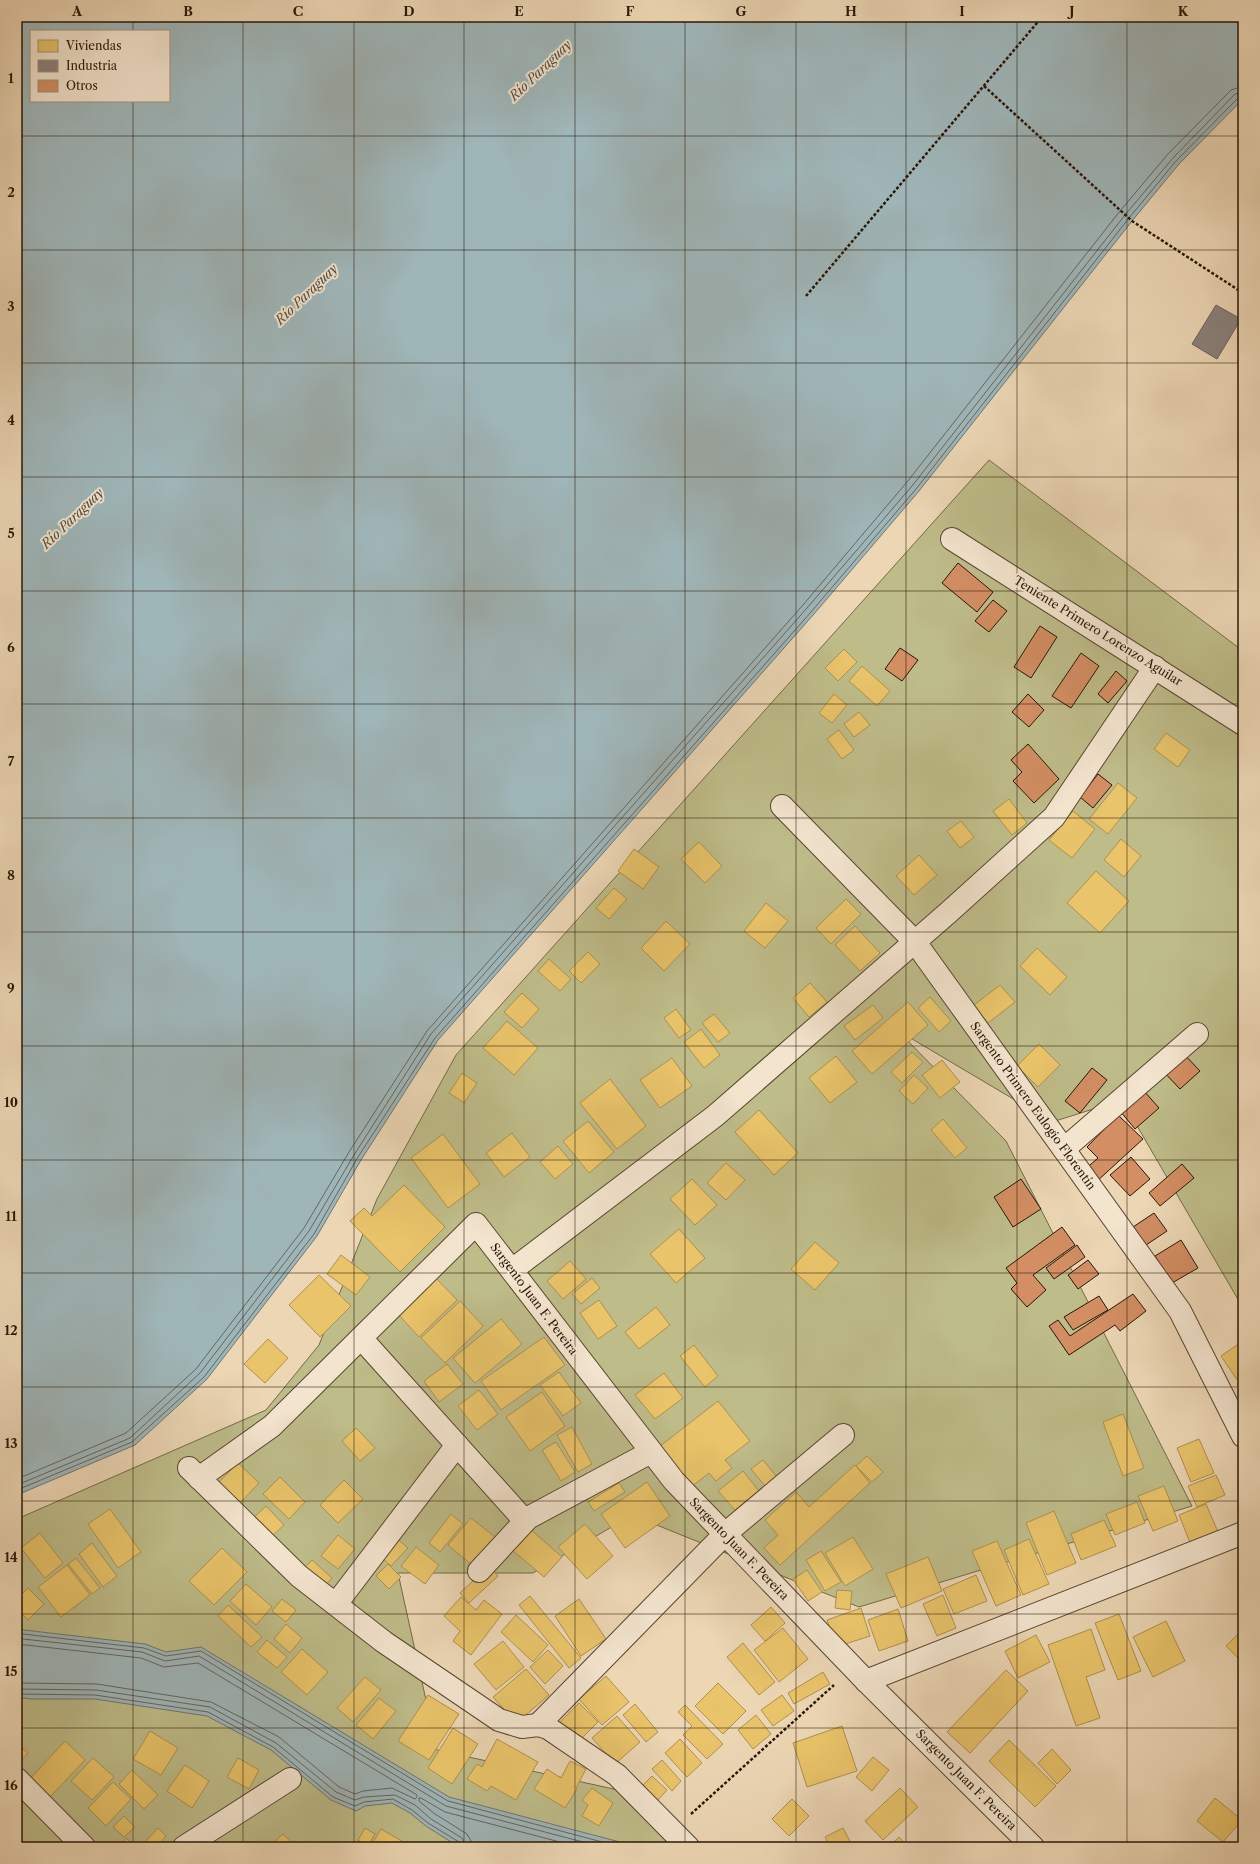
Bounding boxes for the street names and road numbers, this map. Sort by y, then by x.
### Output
street label: Teniente Primero Lorenzo Aguilar [1011,572,1185,689]
street label: Sargento Primero Eulogio Florentín [967,1019,1100,1193]
street label: Sargento Juan F. Pereira [487,1240,582,1358]
street label: Sargento Juan F. Pereira [687,1494,793,1603]
street label: Sargento Juan F. Pereira [913,1726,1020,1834]

